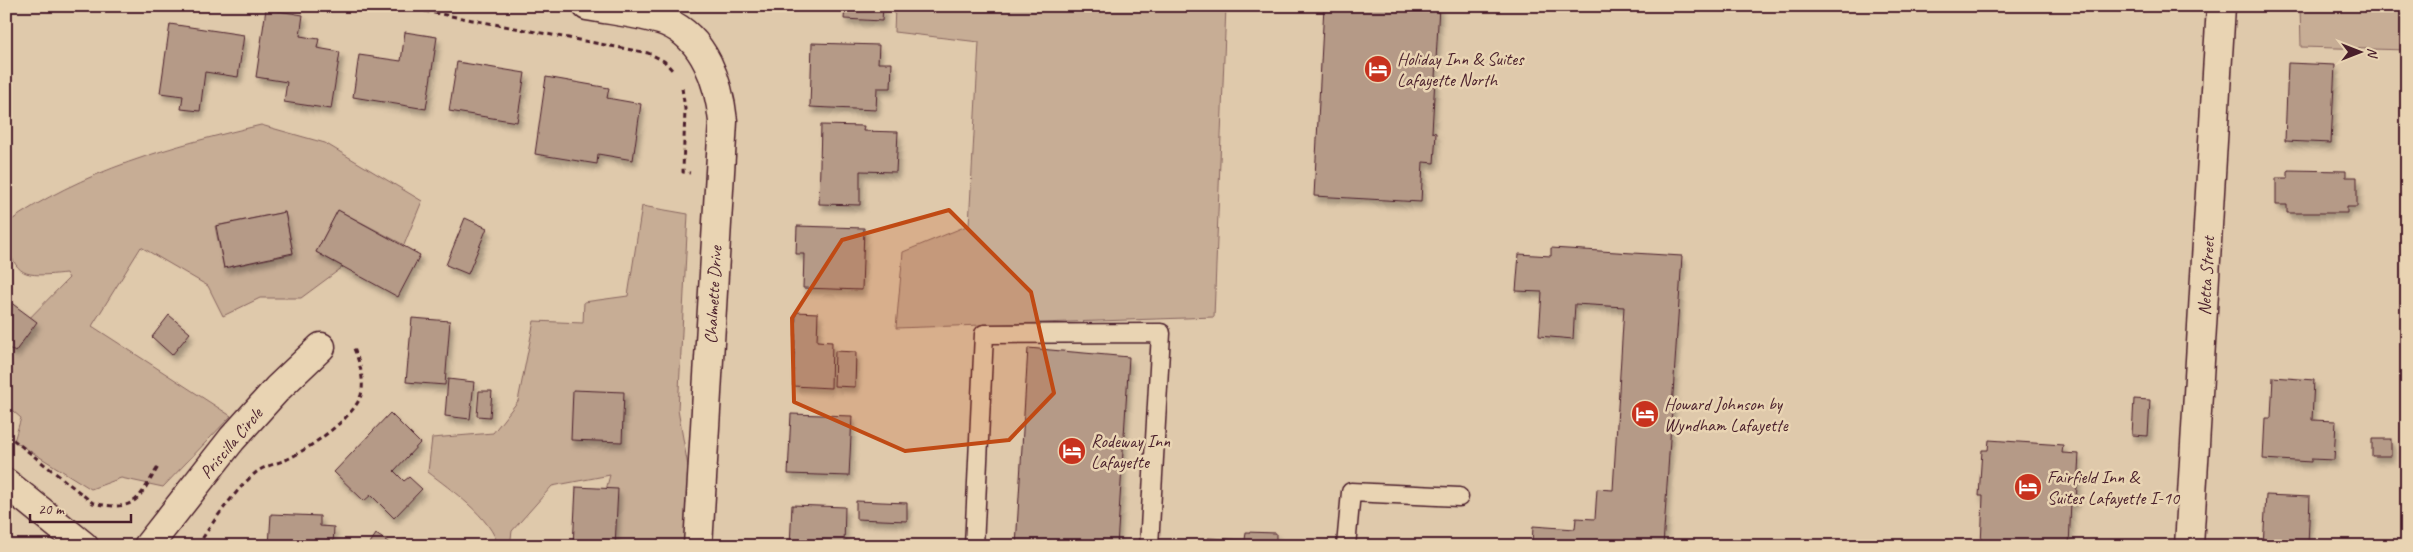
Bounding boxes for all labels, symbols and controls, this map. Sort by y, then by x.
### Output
north arrow [2336,28,2386,78]
place label: Holiday Inn & Suites Lafayette North [1397,48,1525,91]
text: N [2364,48,2381,59]
hotel icon: Holiday Inn & Suites Lafayette North [1363,54,1393,84]
street label: Netta Street [2193,234,2219,316]
street label: Chalmette Drive [699,244,727,345]
place label: Howard Johnson by Wyndham Lafayette [1664,393,1789,436]
hotel icon: Howard Johnson by Wyndham Lafayette [1630,399,1660,429]
street label: Priscilla Circle [195,402,268,483]
place label: Rodeway Inn Lafayette [1091,430,1171,473]
hotel icon: Rodeway Inn Lafayette [1057,436,1087,466]
place label: Fairfield Inn & Suites Lafayette I-10 [2047,466,2181,509]
hotel icon: Fairfield Inn & Suites Lafayette I-10 [2013,472,2043,502]
scale bar [30,492,131,524]
text: 20 m [38,500,65,519]

